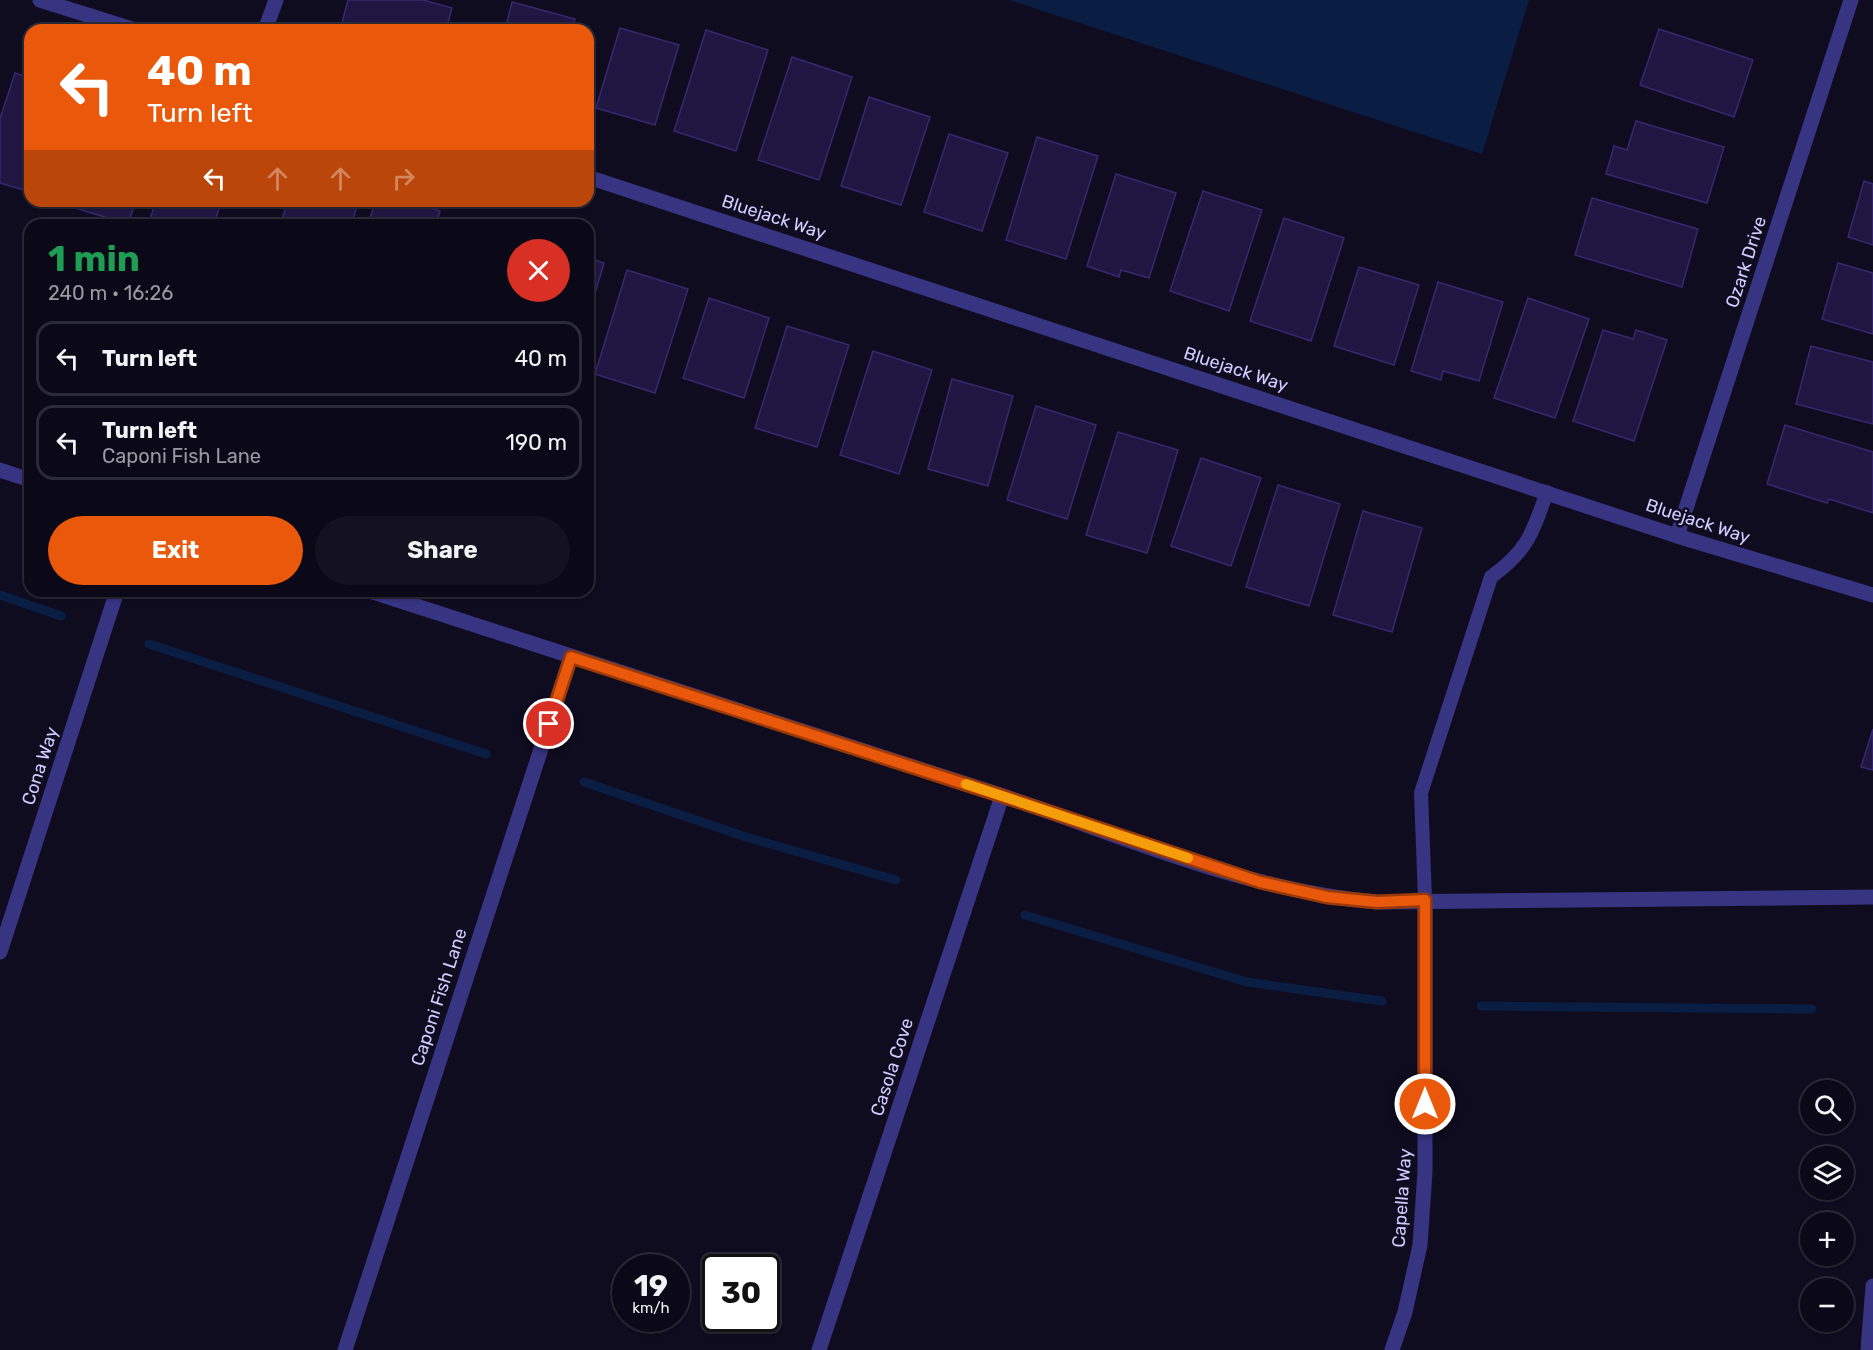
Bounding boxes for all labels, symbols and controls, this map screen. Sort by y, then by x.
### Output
text: 40 m [147,46,252,96]
icon: left [48,48,126,126]
text: Turn left [147,97,252,129]
icon: left [198,162,231,195]
icon: ahead [261,162,294,195]
icon: ahead [324,162,357,195]
icon: right [387,162,420,195]
street label: Bluejack Way [719,190,829,244]
street label: Ozark Drive [1721,213,1771,311]
text: 1 min [48,237,140,280]
button: close [507,239,570,302]
text: 240 m · 16:26 [48,281,173,305]
icon: left [51,342,84,375]
street label: Bluejack Way [1181,342,1291,396]
text: Turn left [102,345,197,372]
text: 40 m [514,345,567,372]
text: Turn left [102,417,197,444]
icon: left [51,426,84,459]
text: 190 m [506,429,567,456]
text: Caponi Fish Lane [102,444,261,468]
street label: Bluejack Way [1643,494,1753,548]
button: Exit [48,516,303,585]
button: Share [315,516,570,585]
pin [523,698,574,749]
icon: arrive [532,707,565,740]
street label: Cona Way [17,724,63,808]
street label: Caponi Fish Lane [406,926,472,1068]
street label: Casola Cove [866,1015,918,1119]
position arrow [1393,1072,1457,1136]
map controls [1800,1080,1854,1332]
button: search [1800,1080,1854,1134]
button: layers [1800,1146,1854,1200]
street label: Capella Way [1388,1148,1416,1248]
button: + [1800,1212,1854,1266]
speed limit sign: 30 [702,1254,780,1332]
text: 19 [634,1268,668,1304]
button: − [1800,1278,1854,1332]
text: km/h [632,1299,670,1317]

